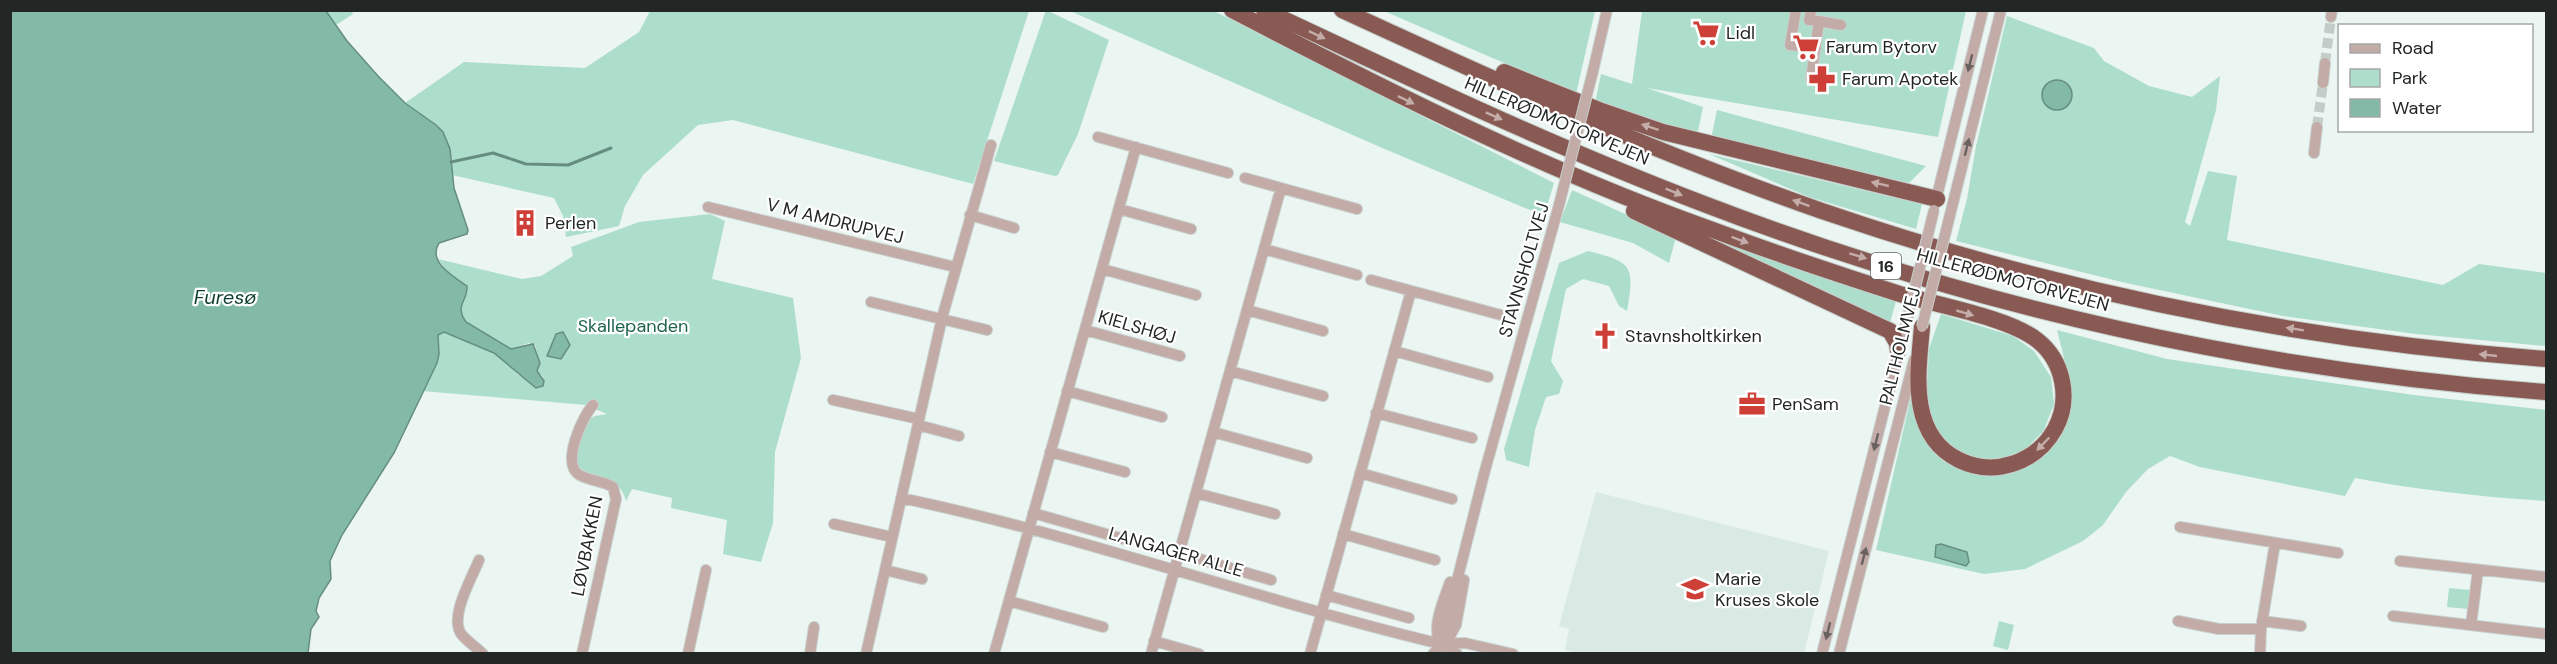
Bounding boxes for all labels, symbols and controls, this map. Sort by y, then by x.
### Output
supermarket icon: Lidl [1691,18,1721,48]
place label: Lidl [1726,21,1755,45]
legend [2338,24,2533,132]
one-way arrow [1308,30,1326,40]
supermarket icon: Farum Bytorv [1791,32,1821,62]
place label: Farum Bytorv [1826,35,1938,59]
text: Road [2392,36,2434,60]
one-way arrow [1965,54,1975,72]
pharmacy icon: Farum Apotek [1807,64,1837,94]
text: Park [2392,66,2428,90]
place label: Farum Apotek [1842,67,1958,91]
street label: HILLERØDMOTORVEJEN [1461,71,1653,171]
one-way arrow [1398,96,1415,105]
text: Water [2392,96,2442,120]
one-way arrow [1486,111,1504,121]
one-way arrow [1641,122,1659,131]
one-way arrow [1963,137,1973,156]
one-way arrow [1871,179,1889,189]
one-way arrow [1665,188,1683,197]
street label: V M AMDRUPVEJ [764,192,906,250]
one-way arrow [1792,198,1810,208]
street label: STAVNSHOLTVEJ [1493,200,1555,340]
building icon: Perlen [510,208,540,238]
place label: Perlen [545,211,596,235]
one-way arrow [1731,235,1749,245]
street label: HILLERØDMOTORVEJEN [1914,243,2112,317]
one-way arrow [1849,252,1867,262]
road number: 16 [1871,253,1901,279]
water label: Furesø [194,284,257,310]
street label: PALTHOLMVEJ [1874,285,1926,407]
street label: KIELSHØJ [1095,305,1179,349]
one-way arrow [1956,309,1974,318]
park label: Skallepanden [578,314,688,338]
church icon: Stavnsholtkirken [1590,321,1620,351]
place label: Stavnsholtkirken [1625,324,1762,348]
one-way arrow [2285,324,2304,333]
one-way arrow [2479,350,2498,359]
office icon: PenSam [1737,389,1767,419]
place label: PenSam [1772,392,1839,416]
one-way arrow [1870,433,1880,451]
one-way arrow [2037,436,2051,450]
street label: LØVBAKKEN [566,494,608,598]
street label: LANGAGER ALLE [1106,521,1246,583]
one-way arrow [1860,547,1869,565]
place label: Marie Kruses Skole [1715,567,1819,612]
school or university icon: Marie Kruses Skole [1680,574,1710,604]
one-way arrow [1823,622,1832,640]

